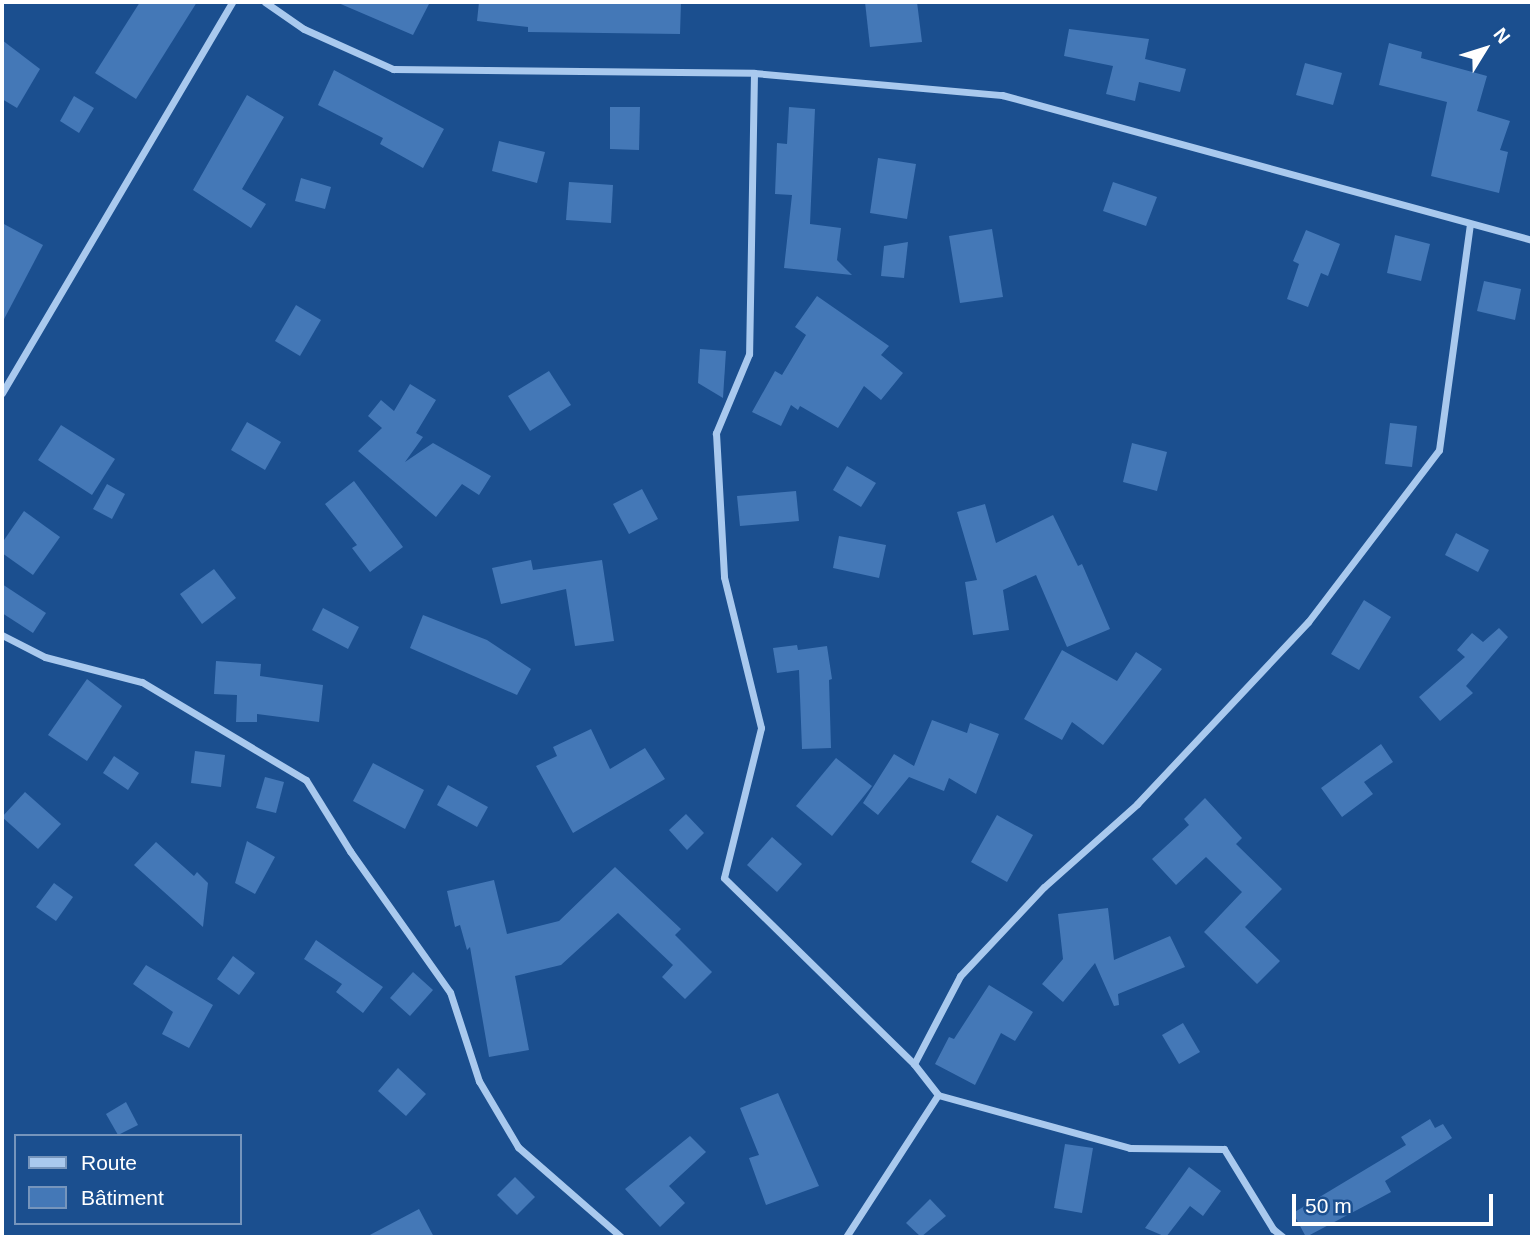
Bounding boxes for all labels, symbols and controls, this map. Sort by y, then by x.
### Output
north arrow [1450,14,1520,84]
text: N [1489,24,1514,48]
legend [14,1134,242,1225]
text: Route [81,1151,137,1174]
scale bar [1296,1180,1497,1224]
text: Bâtiment [81,1186,164,1209]
text: 50 m [1305,1194,1352,1217]

